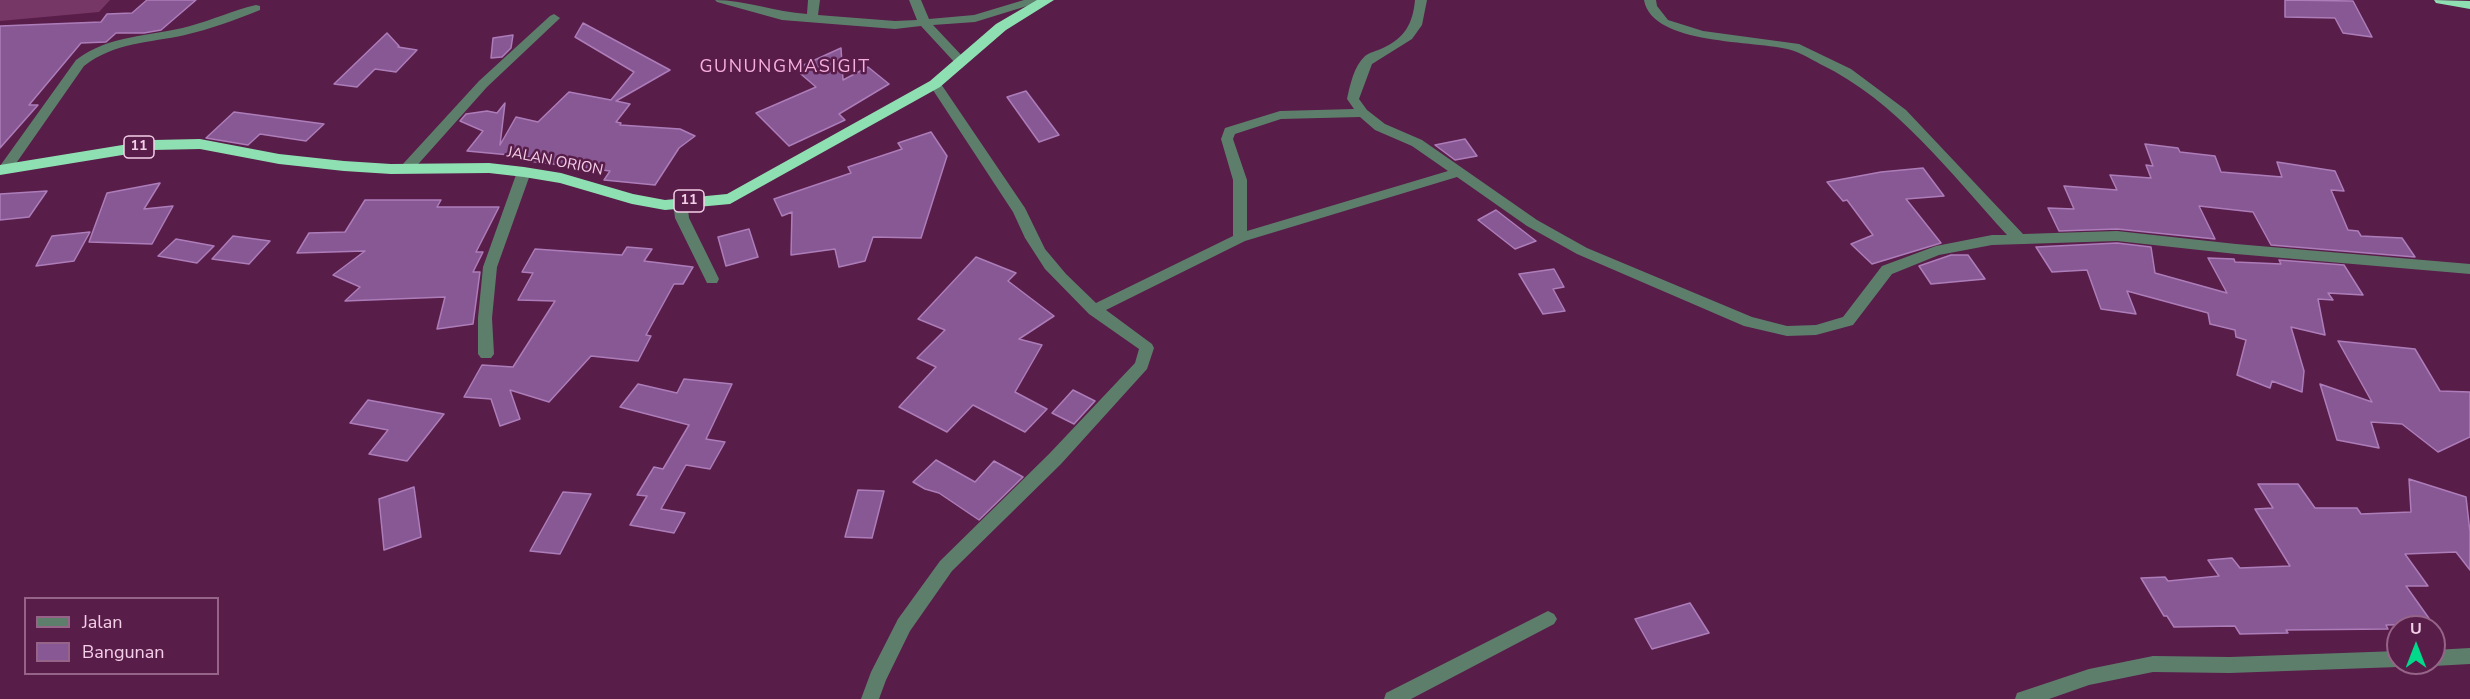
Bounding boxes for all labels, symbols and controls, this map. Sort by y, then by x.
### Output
district label: GUNUNGMASIGIT [699,57,871,79]
road number: 11 [124,136,154,158]
street label: JALAN ORION [505,144,605,180]
road number: 11 [674,190,704,212]
legend [24,597,219,675]
text: Jalan [82,610,122,634]
north arrow [2386,615,2446,675]
text: U [2410,618,2422,640]
text: Bangunan [82,640,165,664]

